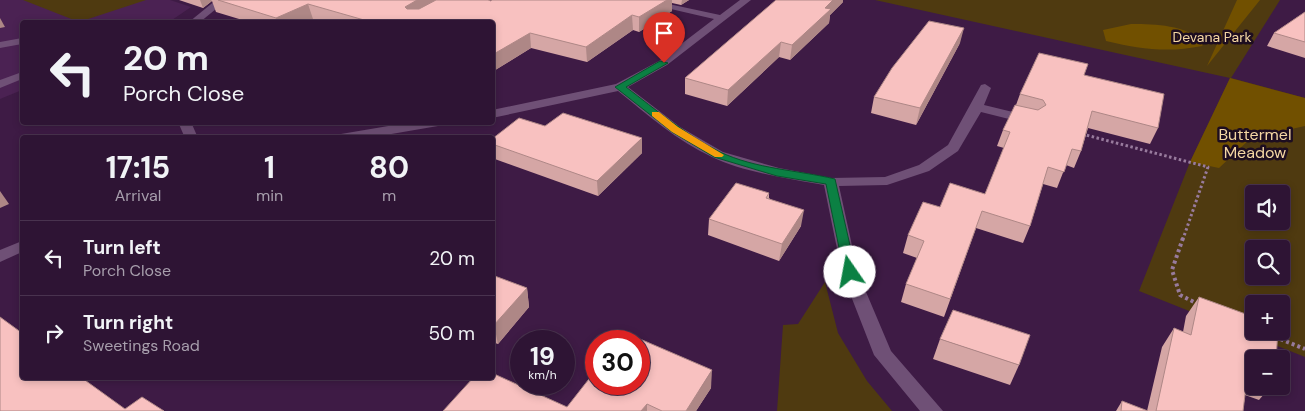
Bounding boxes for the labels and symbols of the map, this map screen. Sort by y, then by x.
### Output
pin [643,12,685,63]
park label: Devana Park [1173,28,1251,46]
park label: Buttermel Meadow [1218,124,1292,163]
position arrow [823,245,875,297]
speed limit sign: 30 [585,330,650,395]

